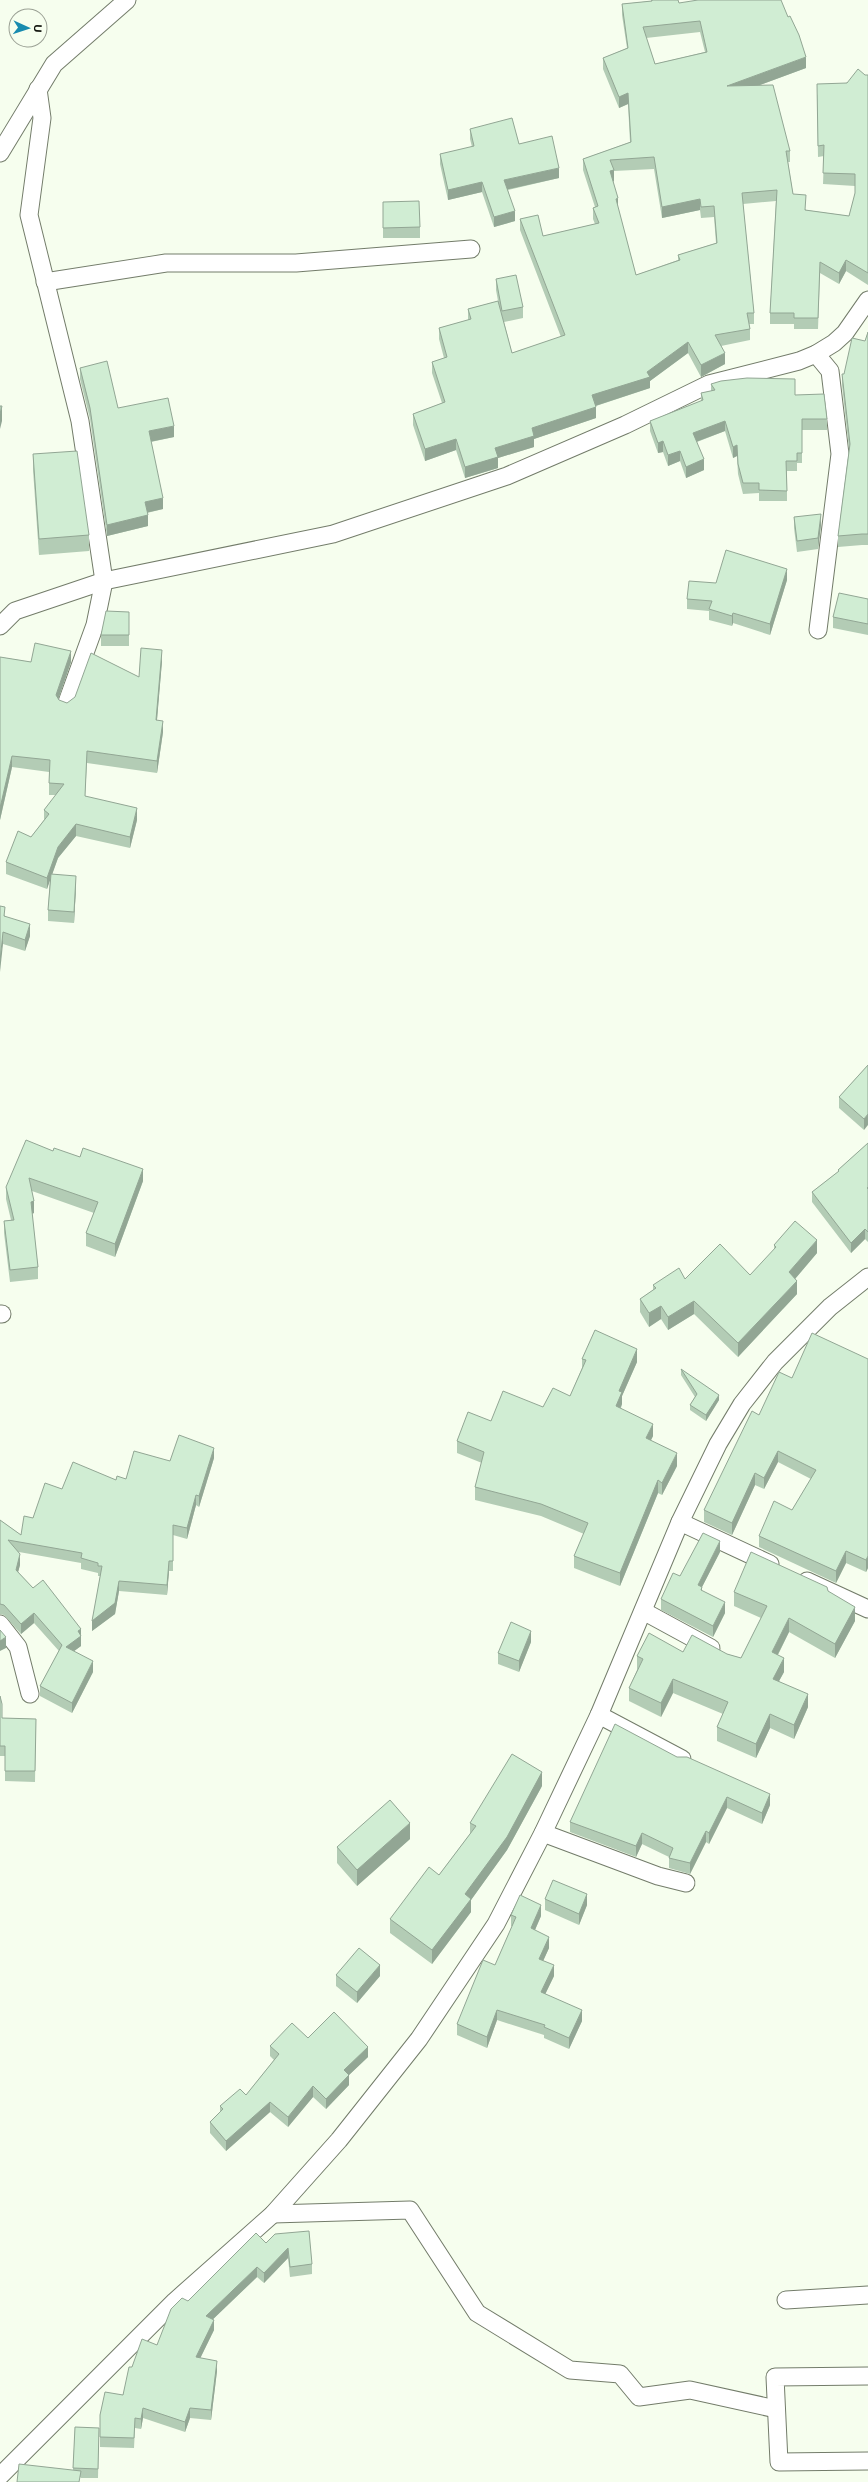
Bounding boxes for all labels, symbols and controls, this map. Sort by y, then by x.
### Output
north arrow [8,8,48,48]
text: U [32,24,44,33]

